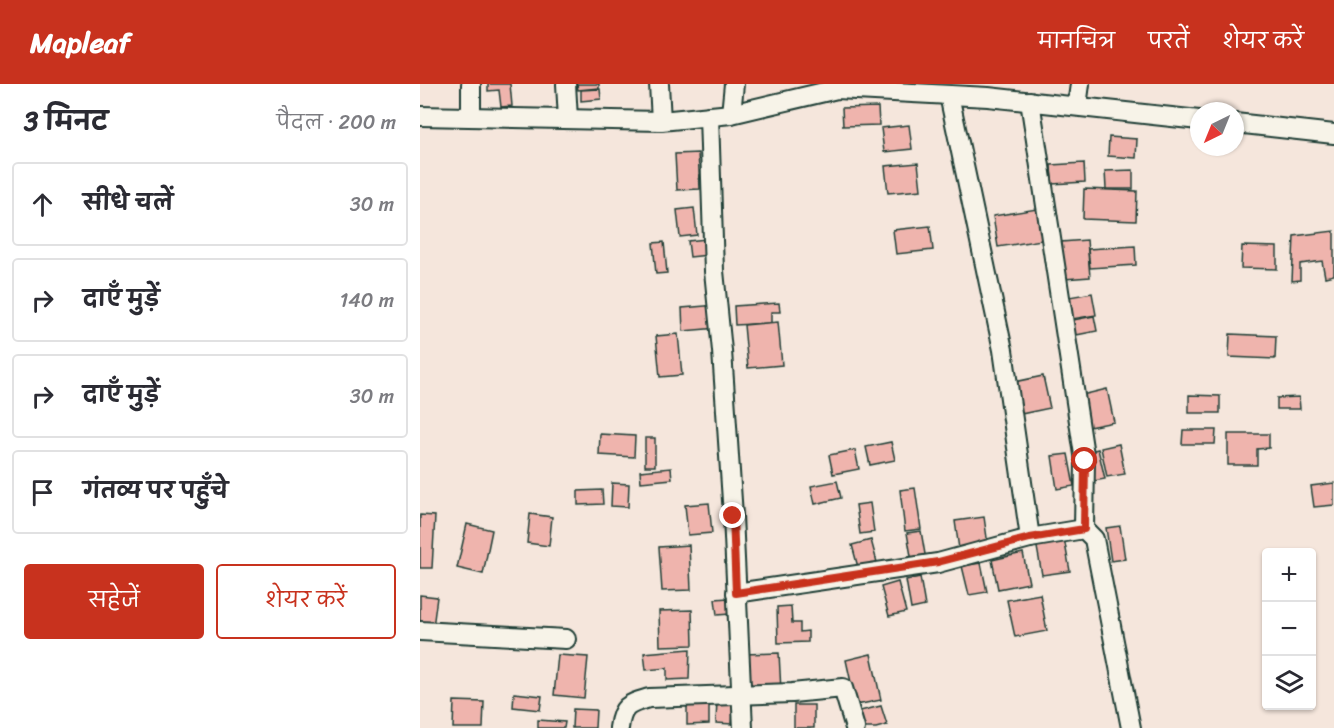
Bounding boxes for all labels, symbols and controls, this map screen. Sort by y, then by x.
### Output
text: Mapleaf [30,18,130,67]
text: मानचित्र [1038,22,1115,60]
text: परतें [1148,22,1189,60]
text: शेयर करें [1222,22,1304,60]
text: 3 मिनट [24,98,108,144]
north arrow [1190,102,1244,156]
text: पैदल · 200 m [277,105,396,140]
text: सीधे चलें [83,183,173,222]
text: 30 m [350,187,394,222]
icon: ahead [26,188,59,221]
text: दाएँ मुड़ें [83,279,160,318]
text: 140 m [340,283,394,318]
icon: right [26,284,59,317]
text: दाएँ मुड़ें [83,375,160,414]
text: 30 m [350,379,394,414]
icon: right [26,380,59,413]
route start [1071,447,1097,473]
text: गंतव्य पर पहुँचे [83,471,228,510]
icon: arrive [26,476,59,509]
route end [719,502,745,528]
map controls [1262,548,1316,710]
button: + [1262,548,1316,602]
button: सहेजें [24,564,204,639]
button: शेयर करें [216,564,396,639]
button: − [1262,602,1316,656]
button: layers [1262,656,1316,710]

